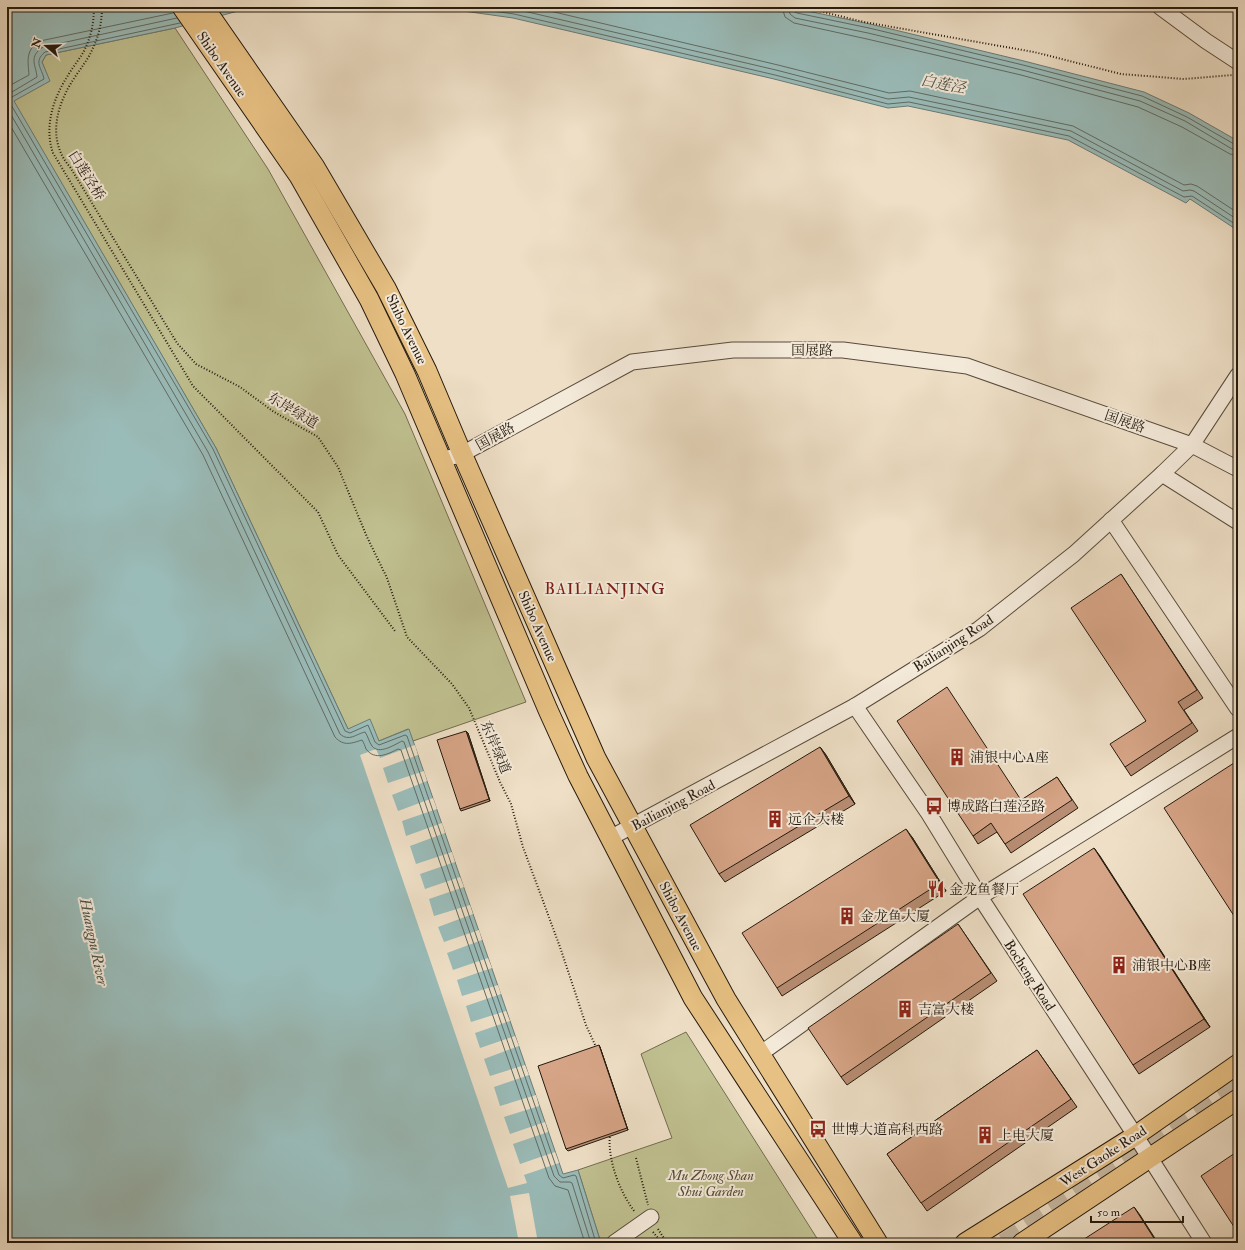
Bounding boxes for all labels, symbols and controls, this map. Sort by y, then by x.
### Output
north arrow [26,26,66,66]
street label: Shibo Avenue [193,28,250,100]
text: N [29,35,45,51]
water label: 白莲泾 [919,71,968,98]
street label: 白莲泾桥 [65,147,109,204]
street label: Shibo Avenue [382,291,431,367]
street label: 国展路 [791,342,833,359]
street label: 东岸绿道 [264,389,321,432]
street label: 国展路 [1102,407,1147,436]
street label: 国展路 [473,419,518,454]
district label: BAILIANJING [544,579,666,600]
street label: Shibo Avenue [514,588,561,664]
street label: Bailianjing Road [910,611,997,676]
street label: 东岸绿道 [477,718,514,776]
building icon: 浦银中心A座 [947,747,967,767]
place label: 浦银中心A座 [970,749,1049,766]
street label: Bailianjing Road [629,776,718,835]
bus stop icon: 博成路白莲泾路 [924,796,944,816]
place label: 博成路白莲泾路 [947,798,1045,815]
building icon: 远企大楼 [765,809,785,829]
place label: 远企大楼 [788,811,844,828]
street label: Shibo Avenue [655,879,706,954]
restaurant icon: 金龙鱼餐厅 [926,879,946,899]
place label: 金龙鱼餐厅 [949,881,1019,898]
water label: Huangpu River [75,896,112,989]
building icon: 金龙鱼大厦 [837,906,857,926]
place label: 金龙鱼大厦 [860,908,930,925]
street label: Bocheng Road [1000,937,1059,1014]
building icon: 浦银中心B座 [1109,955,1129,975]
place label: 浦银中心B座 [1132,957,1211,974]
building icon: 吉富大楼 [895,999,915,1019]
place label: 吉富大楼 [918,1001,974,1018]
bus stop icon: 世博大道高科西路 [808,1119,828,1139]
place label: 世博大道高科西路 [831,1121,943,1138]
street label: West Gaoke Road [1056,1122,1150,1191]
building icon: 上电大厦 [975,1125,995,1145]
place label: 上电大厦 [998,1127,1054,1144]
park label: Mu Zhong Shan Shui Garden [667,1167,754,1200]
scale bar [1091,1198,1183,1224]
text: 50 m [1097,1205,1121,1220]

